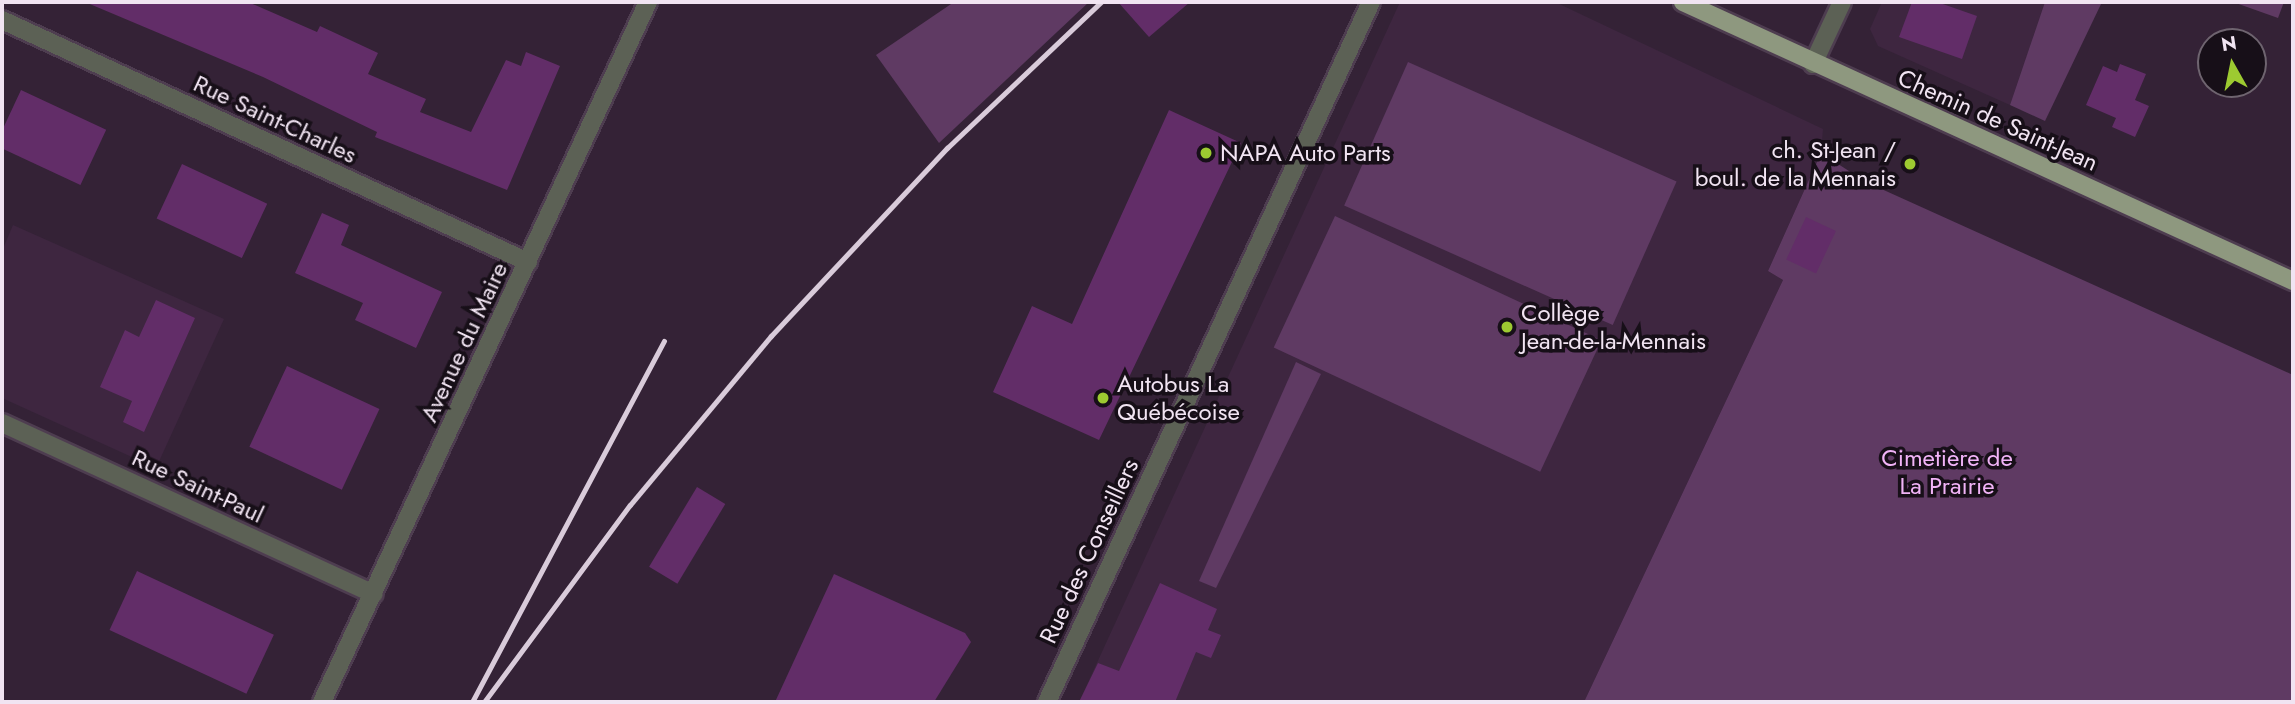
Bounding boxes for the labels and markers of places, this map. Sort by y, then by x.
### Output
place label: ch. St-Jean / boul. de la Mennais [1695,136,1896,192]
place label: NAPA Auto Parts [1220,139,1391,167]
marker: NAPA Auto Parts [1198,145,1214,161]
marker: ch. St-Jean / boul. de la Mennais [1902,156,1918,172]
place label: Collège Jean-de-la-Mennais [1521,299,1706,355]
marker: Collège Jean-de-la-Mennais [1499,319,1515,335]
place label: Autobus La Québécoise [1117,370,1240,426]
marker: Autobus La Québécoise [1095,390,1111,406]

